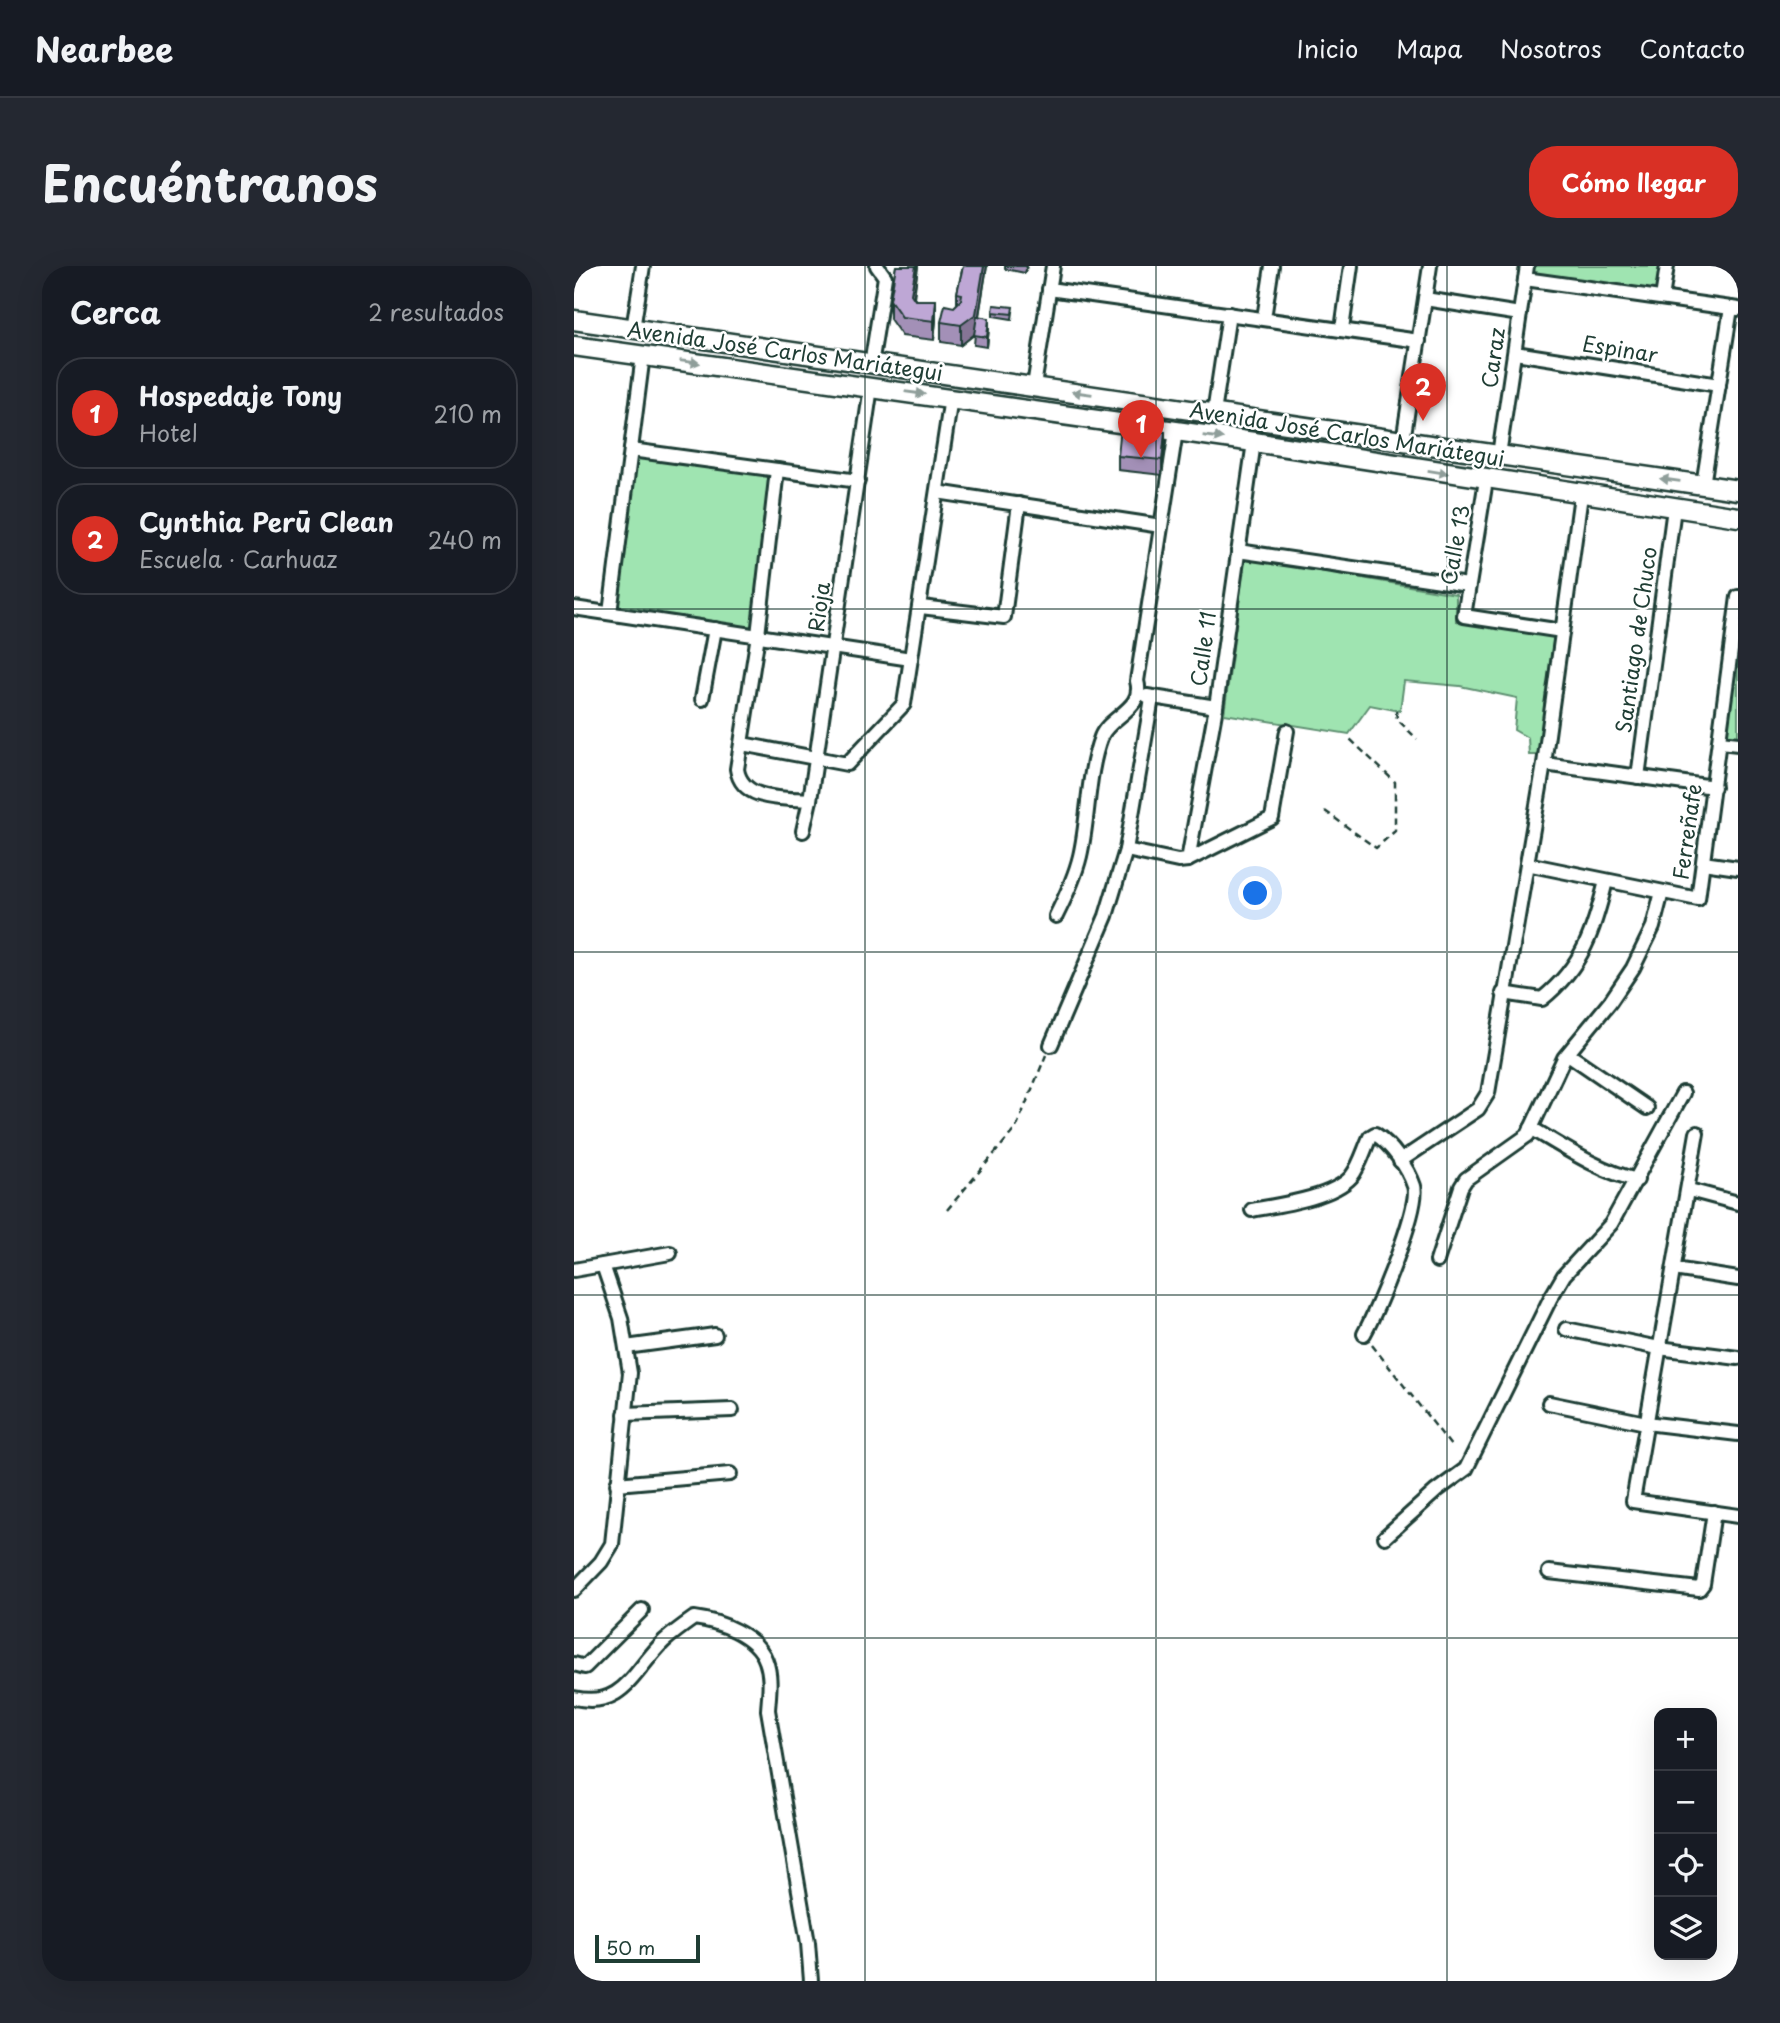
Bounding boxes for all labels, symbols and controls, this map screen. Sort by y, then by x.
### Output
text: Nearbee [35,23,173,73]
text: Inicio [1297,30,1358,66]
text: Mapa [1396,30,1462,66]
text: Nosotros [1500,30,1602,66]
text: Contacto [1640,30,1745,66]
text: Encuéntranos [42,145,378,219]
button: Cómo llegar [1529,146,1738,218]
text: Cerca [70,289,161,334]
text: 2 resultados [368,294,504,329]
street label: Avenida José Carlos Mariátegui [625,312,945,388]
street label: Caraz [1472,325,1512,390]
street label: Espinar [1580,326,1661,370]
one-way arrow [679,356,701,367]
pin: 2 [1400,363,1446,421]
text: Hospedaje Tony [139,376,342,415]
one-way arrow [1071,387,1093,398]
one-way arrow [905,388,927,399]
street label: Avenida José Carlos Mariátegui [1188,392,1507,474]
text: 1 [90,396,101,431]
text: 210 m [434,396,502,431]
pin: 1 [1118,400,1164,458]
text: Hotel [139,415,198,450]
one-way arrow [1202,431,1224,442]
one-way arrow [1427,467,1449,478]
one-way arrow [1659,475,1681,486]
text: Cynthia Perū Clean [139,502,394,541]
street label: Calle 13 [1431,502,1477,587]
text: 2 [87,522,103,557]
text: 240 m [428,522,502,557]
text: Escuela · Carhuaz [139,541,338,576]
street label: Santiago de Chuco [1606,544,1664,735]
street label: Rioja [799,580,837,634]
street label: Calle 11 [1181,609,1223,688]
street label: Ferreñafe [1663,782,1709,882]
your location [1238,876,1272,910]
map controls [1654,1708,1717,1960]
button: + [1654,1708,1717,1771]
button: − [1654,1771,1717,1834]
button: locate [1654,1834,1717,1897]
button: layers [1654,1897,1717,1960]
scale bar [595,1932,700,1964]
text: 50 m [606,1933,655,1961]

